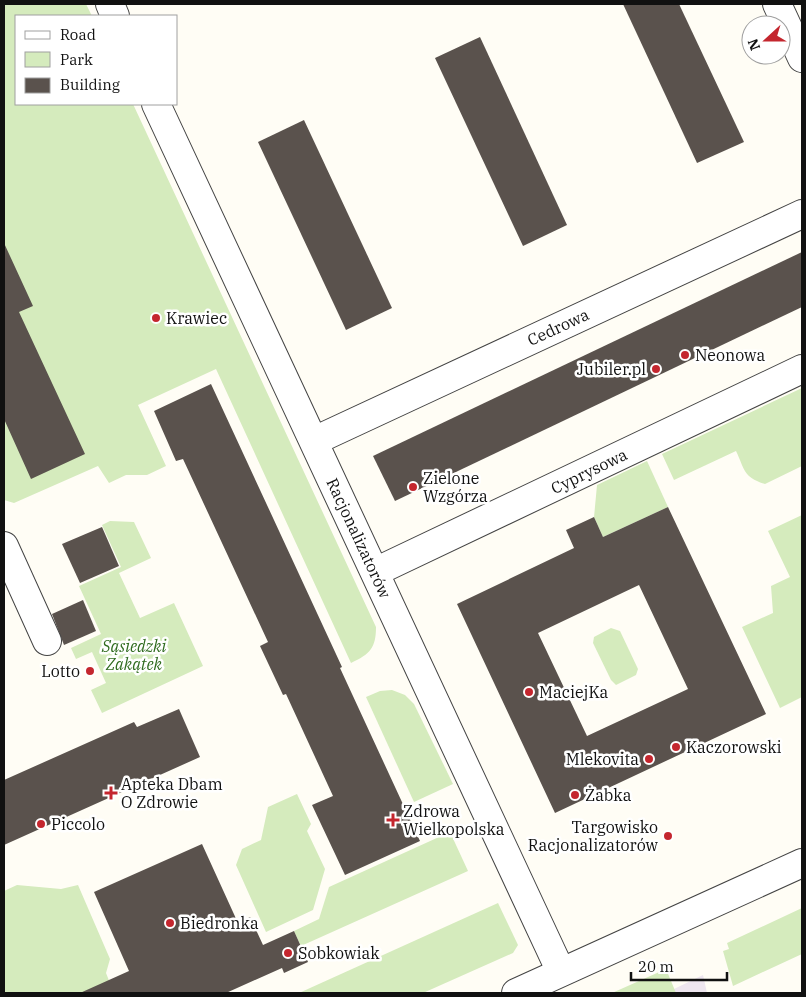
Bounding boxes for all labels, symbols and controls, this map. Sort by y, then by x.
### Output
legend [15,15,178,105]
north arrow [741,15,791,65]
text: Road [60,25,96,44]
text: N [743,36,764,53]
text: Park [60,50,93,69]
text: Building [60,75,120,94]
street label: Cedrowa [524,304,592,350]
place label: Krawiec [166,308,227,328]
marker: Krawiec [150,312,162,324]
place label: Neonowa [695,345,765,365]
marker: Neonowa [679,349,691,361]
place label: Jubiler.pl [577,359,646,379]
marker: Jubiler.pl [650,363,662,375]
street label: Cyprysowa [548,444,631,498]
place label: Zielone Wzgórza [423,468,488,506]
street label: Racjonalizatorów [322,475,396,602]
marker: Zielone Wzgórza [407,481,419,493]
park label: Sąsiedzki Zakątek [101,636,166,674]
place label: Lotto [41,661,80,681]
marker: Lotto [84,665,96,677]
place label: MaciejKa [539,682,608,702]
marker: MaciejKa [523,686,535,698]
place label: Kaczorowski [686,737,782,757]
marker: Kaczorowski [670,741,682,753]
place label: Mlekovita [566,749,639,769]
marker: Mlekovita [643,753,655,765]
place label: Apteka Dbam O Zdrowie [121,774,223,812]
place label: Żabka [585,785,632,805]
marker: Apteka Dbam O Zdrowie [105,787,117,799]
marker: Żabka [569,789,581,801]
place label: Zdrowa Wielkopolska [403,801,505,839]
place label: Piccolo [51,814,105,834]
marker: Zdrowa Wielkopolska [387,814,399,826]
place label: Targowisko Racjonalizatorów [528,817,659,855]
marker: Piccolo [35,818,47,830]
marker: Targowisko Racjonalizatorów [662,830,674,842]
place label: Biedronka [180,913,259,933]
marker: Biedronka [164,917,176,929]
place label: Sobkowiak [298,943,380,963]
marker: Sobkowiak [282,947,294,959]
scale bar [631,950,727,982]
text: 20 m [638,957,674,976]

